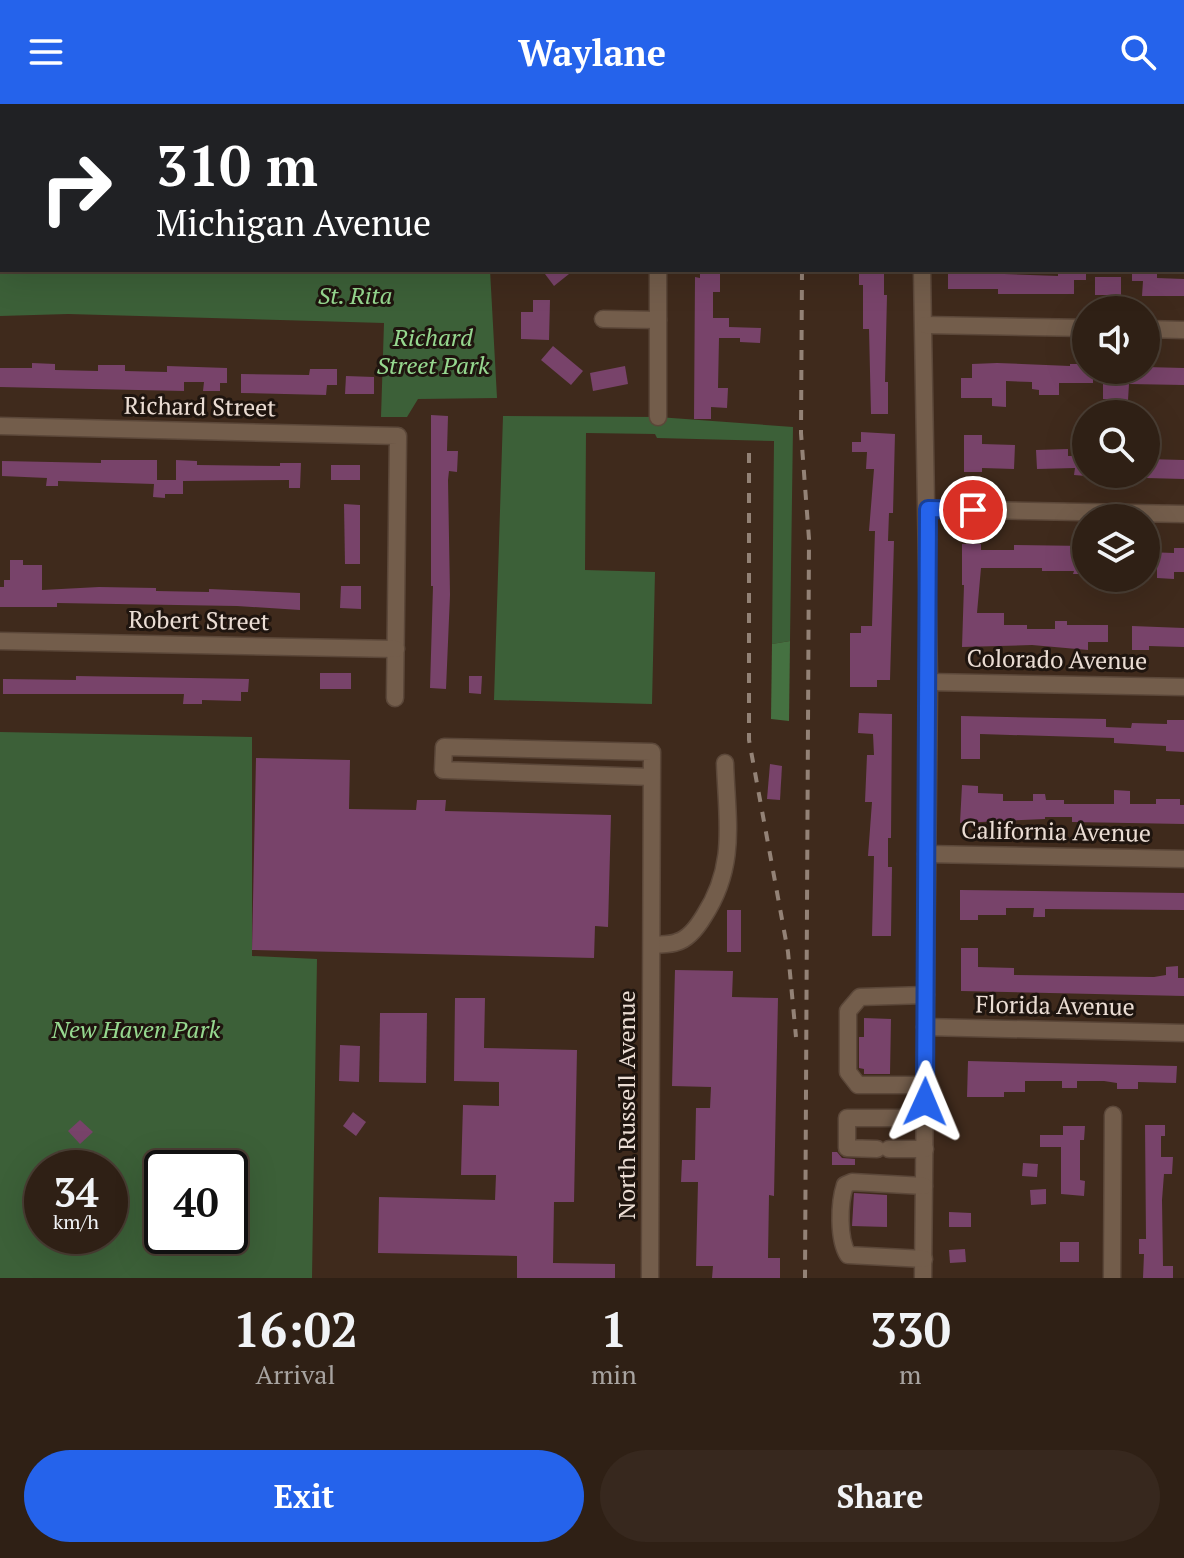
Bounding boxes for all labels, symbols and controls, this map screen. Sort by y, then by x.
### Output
text: Waylane [518,29,666,76]
icon: menu [24,30,68,74]
icon: search [1116,30,1160,74]
text: 310 m [156,128,318,202]
icon: right [24,136,128,240]
text: Michigan Avenue [156,199,431,246]
park label: St. Rita [318,279,392,311]
map controls [1072,296,1160,592]
button: sound [1072,296,1160,384]
park label: Richard Street Park [376,321,490,381]
street label: Richard Street [124,389,277,423]
button: search [1072,400,1160,488]
pin [939,476,1007,544]
icon: arrive [951,488,995,532]
button: layers [1072,504,1160,592]
street label: Robert Street [128,603,270,637]
street label: Colorado Avenue [966,641,1148,677]
street label: California Avenue [961,813,1151,849]
street label: Florida Avenue [975,988,1135,1022]
street label: North Russell Avenue [610,990,642,1220]
park label: New Haven Park [51,1013,221,1045]
position arrow [883,1060,967,1144]
speed limit sign: 40 [144,1150,248,1254]
text: 34 [53,1165,99,1218]
text: km/h [53,1208,99,1235]
text: 16:02 [233,1297,358,1361]
text: 1 [600,1297,627,1361]
text: 330 [870,1297,951,1361]
text: Arrival [256,1357,335,1391]
text: min [591,1357,637,1391]
text: m [899,1357,922,1391]
button: Exit [24,1450,584,1542]
button: Share [600,1450,1160,1542]

